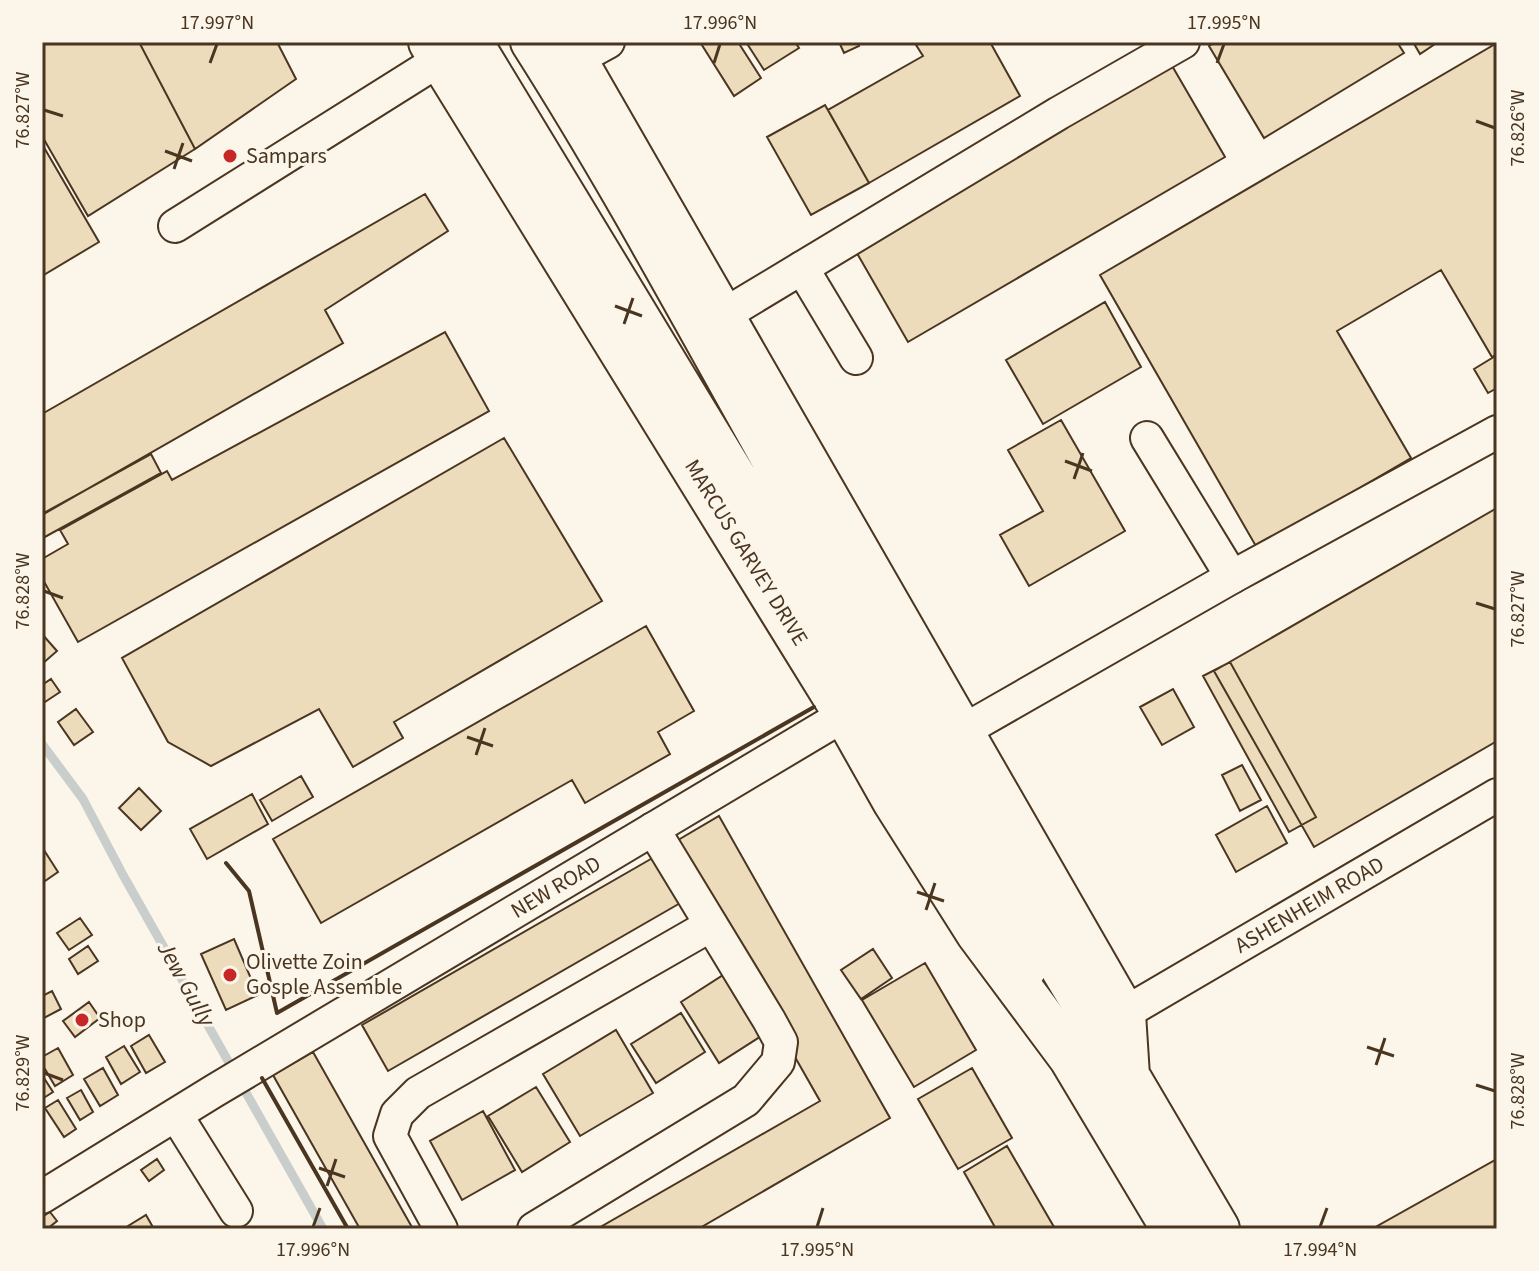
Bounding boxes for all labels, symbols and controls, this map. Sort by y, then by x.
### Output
text: 17.997°N [180,9,254,37]
text: 17.996°N [683,9,757,37]
text: 17.995°N [1187,9,1261,37]
text: 76.827°W [9,71,37,149]
text: 76.826°W [1504,89,1532,167]
place label: Sampars [246,140,327,172]
marker: Sampars [221,147,239,165]
street label: MARCUS GARVEY DRIVE [677,453,816,652]
text: 76.828°W [9,552,37,630]
text: 76.827°W [1504,570,1532,648]
street label: NEW ROAD [505,848,607,926]
street label: ASHENHEIM ROAD [1229,848,1390,961]
water label: Jew Gully [148,934,225,1034]
place label: Olivette Zoin Gosple Assemble [246,946,403,1003]
marker: Olivette Zoin Gosple Assemble [221,966,239,984]
place label: Shop [98,1004,146,1036]
marker: Shop [73,1011,91,1029]
text: 76.829°W [9,1034,37,1112]
text: 76.828°W [1504,1052,1532,1130]
text: 17.996°N [276,1236,350,1264]
text: 17.995°N [780,1236,854,1264]
text: 17.994°N [1283,1236,1357,1264]

